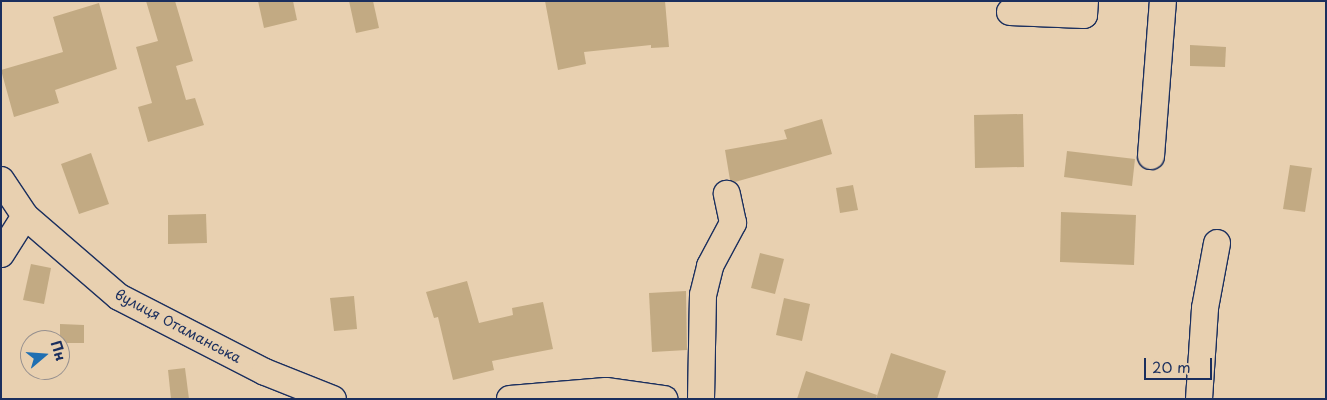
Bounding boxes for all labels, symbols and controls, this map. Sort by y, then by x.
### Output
street label: вулиця Отаманська [112,286,244,366]
north arrow [20,330,70,380]
text: Пн [46,338,72,363]
scale bar [1147,348,1214,380]
text: 20 m [1152,355,1191,378]

